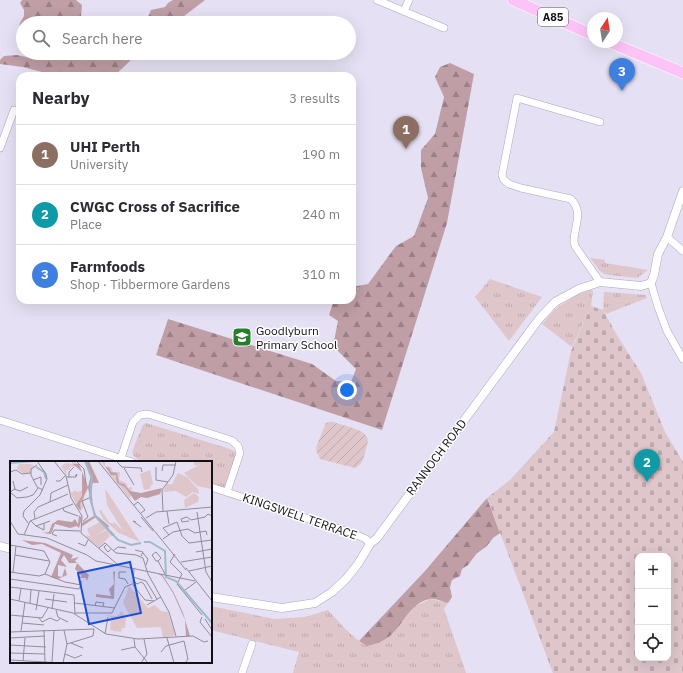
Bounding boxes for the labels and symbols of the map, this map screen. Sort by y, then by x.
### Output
road number: A85 [538,8,568,26]
north arrow [587,12,623,48]
pin: 3 [609,58,635,91]
pin: 1 [393,116,419,149]
place label: Goodlyburn Primary School [256,323,337,352]
school or university icon: Goodlyburn Primary School [231,326,253,348]
your location [337,380,357,400]
street label: RANNOCH ROAD [403,416,469,498]
pin: 2 [634,449,660,482]
inset map [10,461,212,663]
street label: KINGSWELL TERRACE [241,489,359,543]

